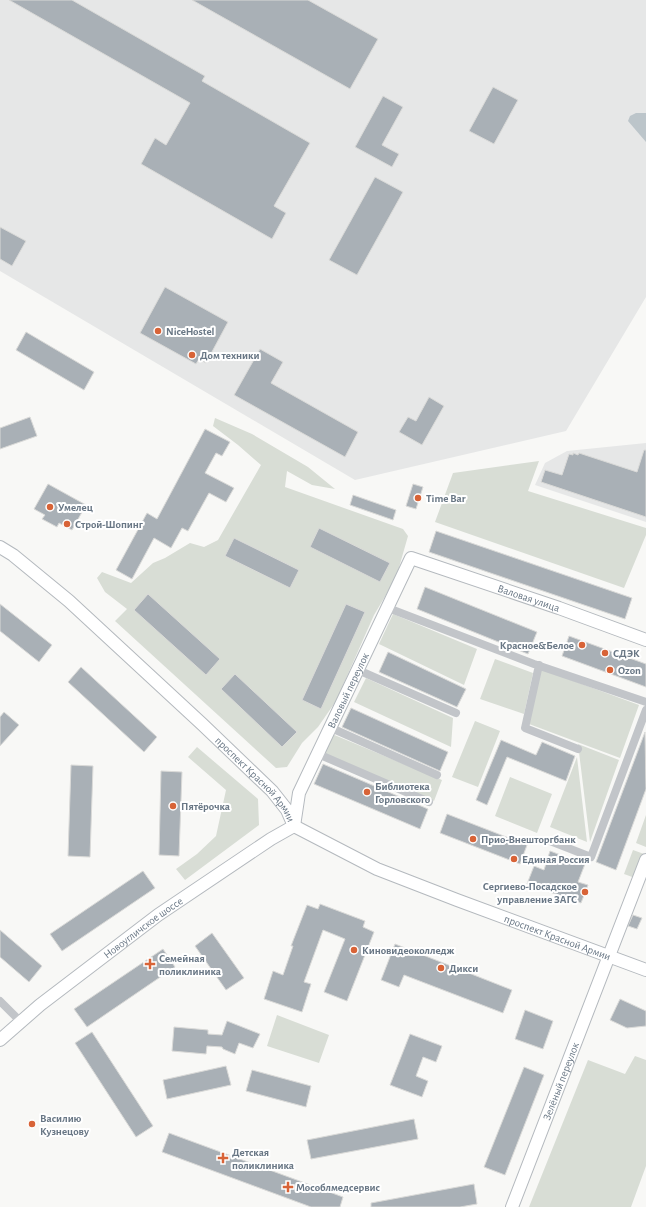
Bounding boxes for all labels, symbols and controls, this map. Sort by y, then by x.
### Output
marker: NiceHostel [153,326,163,336]
place label: NiceHostel [166,326,215,337]
marker: Дом техники [187,350,197,360]
place label: Дом техники [200,350,260,361]
marker: Time Bar [413,493,423,503]
place label: Time Bar [426,493,466,504]
marker: Умелец [45,502,55,512]
place label: Умелец [58,502,93,513]
marker: Строй-Шопинг [62,519,72,529]
place label: Строй-Шопинг [75,519,144,530]
street label: Валовая улица [496,582,561,613]
place label: Красное&Белое [500,640,574,651]
marker: Красное&Белое [577,640,587,650]
marker: СДЭК [600,648,610,658]
place label: СДЭК [613,648,640,659]
street label: Валовый переулок [325,651,371,730]
marker: Ozon [605,665,615,675]
place label: Ozon [618,665,641,676]
street label: проспект Красной Армии [213,734,297,824]
place label: Библиотека Горловского [375,781,431,805]
marker: Библиотека Горловского [362,787,372,797]
marker: Пятёрочка [168,801,178,811]
place label: Пятёрочка [181,801,230,812]
marker: Прио-Внешторгбанк [468,834,478,844]
place label: Прио-Внешторгбанк [481,834,576,845]
marker: Единая Россия [509,854,519,864]
place label: Единая Россия [522,854,590,865]
place label: Сергиево-Посадское управление ЗАГС [483,881,577,905]
marker: Сергиево-Посадское управление ЗАГС [580,887,590,897]
street label: Новоугличское шоссе [101,895,184,960]
street label: проспект Красной Армии [503,913,612,962]
marker: Киновидеоколледж [349,945,359,955]
place label: Киновидеоколледж [362,945,455,956]
place label: Семейная поликлиника [159,953,221,977]
marker: Семейная поликлиника [144,958,156,970]
marker: Дикси [436,963,446,973]
place label: Дикси [449,963,478,974]
street label: Зелёный переулок [541,1041,581,1121]
place label: Василию Кузнецову [40,1113,89,1137]
marker: Василию Кузнецову [27,1119,37,1129]
place label: Детская поликлиника [232,1147,294,1171]
marker: Детская поликлиника [217,1152,229,1164]
marker: Мособлмедсервис [283,1182,293,1192]
place label: Мособлмедсервис [296,1182,381,1193]

